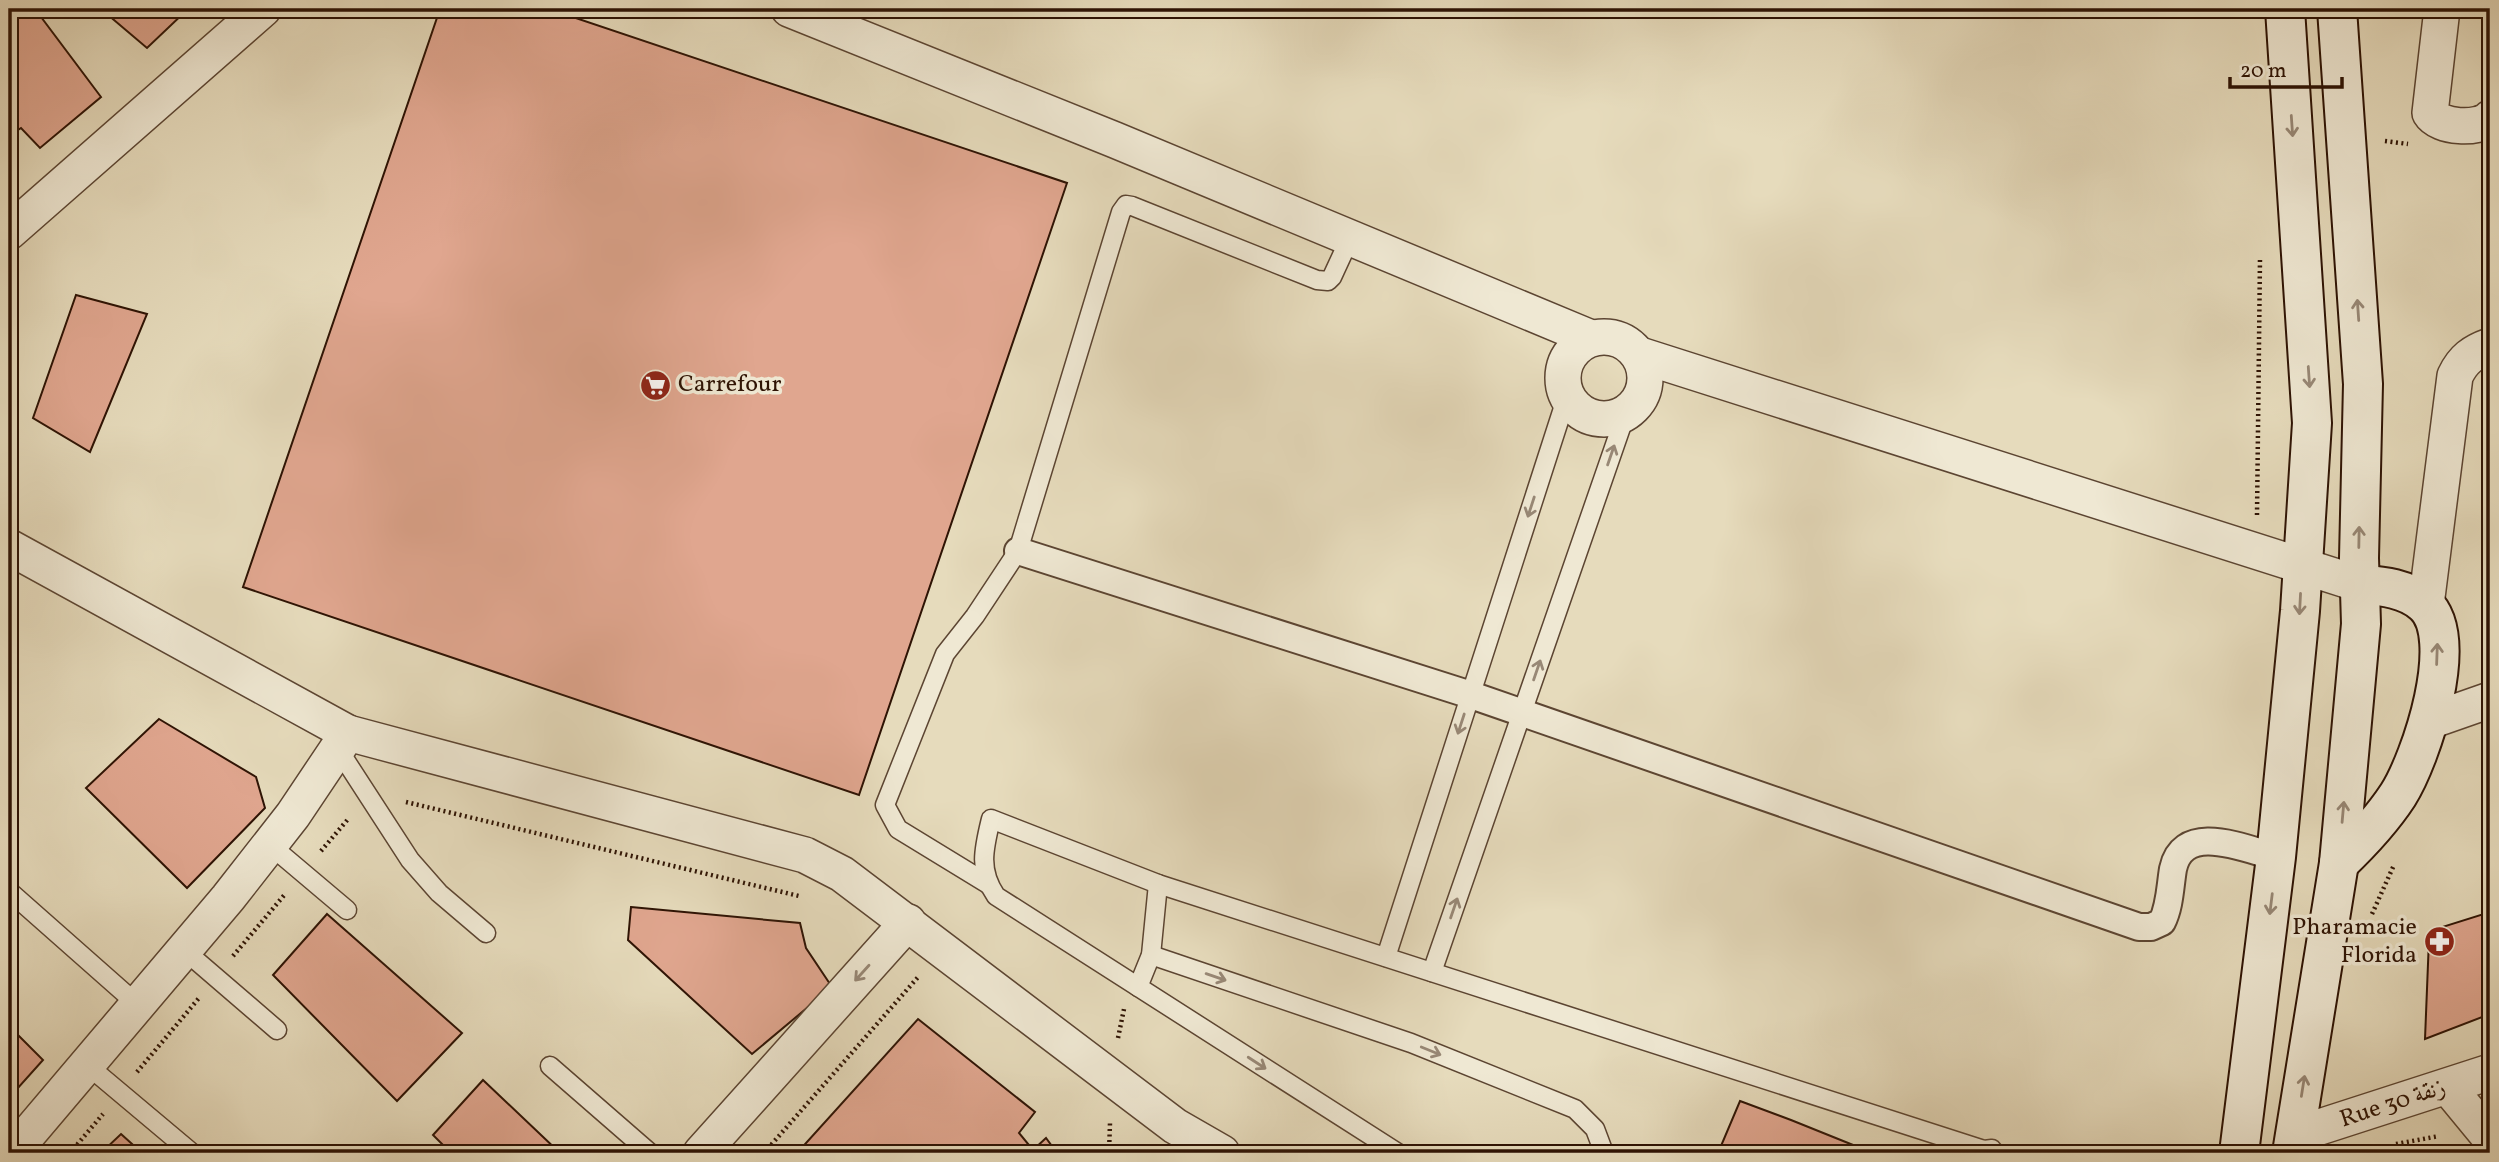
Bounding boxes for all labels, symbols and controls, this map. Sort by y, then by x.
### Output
scale bar [2230,46,2342,90]
text: 20 m [2240,57,2286,86]
one-way arrow [2286,114,2299,137]
one-way arrow [2351,299,2364,321]
one-way arrow [2302,365,2315,388]
supermarket icon: Carrefour [638,368,672,402]
place label: Carrefour [678,368,782,402]
one-way arrow [1606,444,1618,466]
one-way arrow [1524,496,1536,518]
one-way arrow [2353,526,2366,549]
one-way arrow [2293,592,2306,615]
one-way arrow [2431,642,2444,665]
one-way arrow [1532,659,1544,681]
one-way arrow [1454,713,1467,735]
one-way arrow [2337,802,2350,824]
one-way arrow [2264,892,2277,915]
one-way arrow [1449,897,1461,919]
place label: Pharamacie Florida [2292,911,2417,973]
pharmacy icon: Pharamacie Florida [2423,925,2457,959]
one-way arrow [854,964,871,981]
one-way arrow [1205,971,1227,984]
one-way arrow [1420,1045,1441,1058]
one-way arrow [1247,1056,1266,1071]
street label: Rue 30 زنقة [2336,1071,2450,1137]
one-way arrow [2297,1075,2310,1098]

